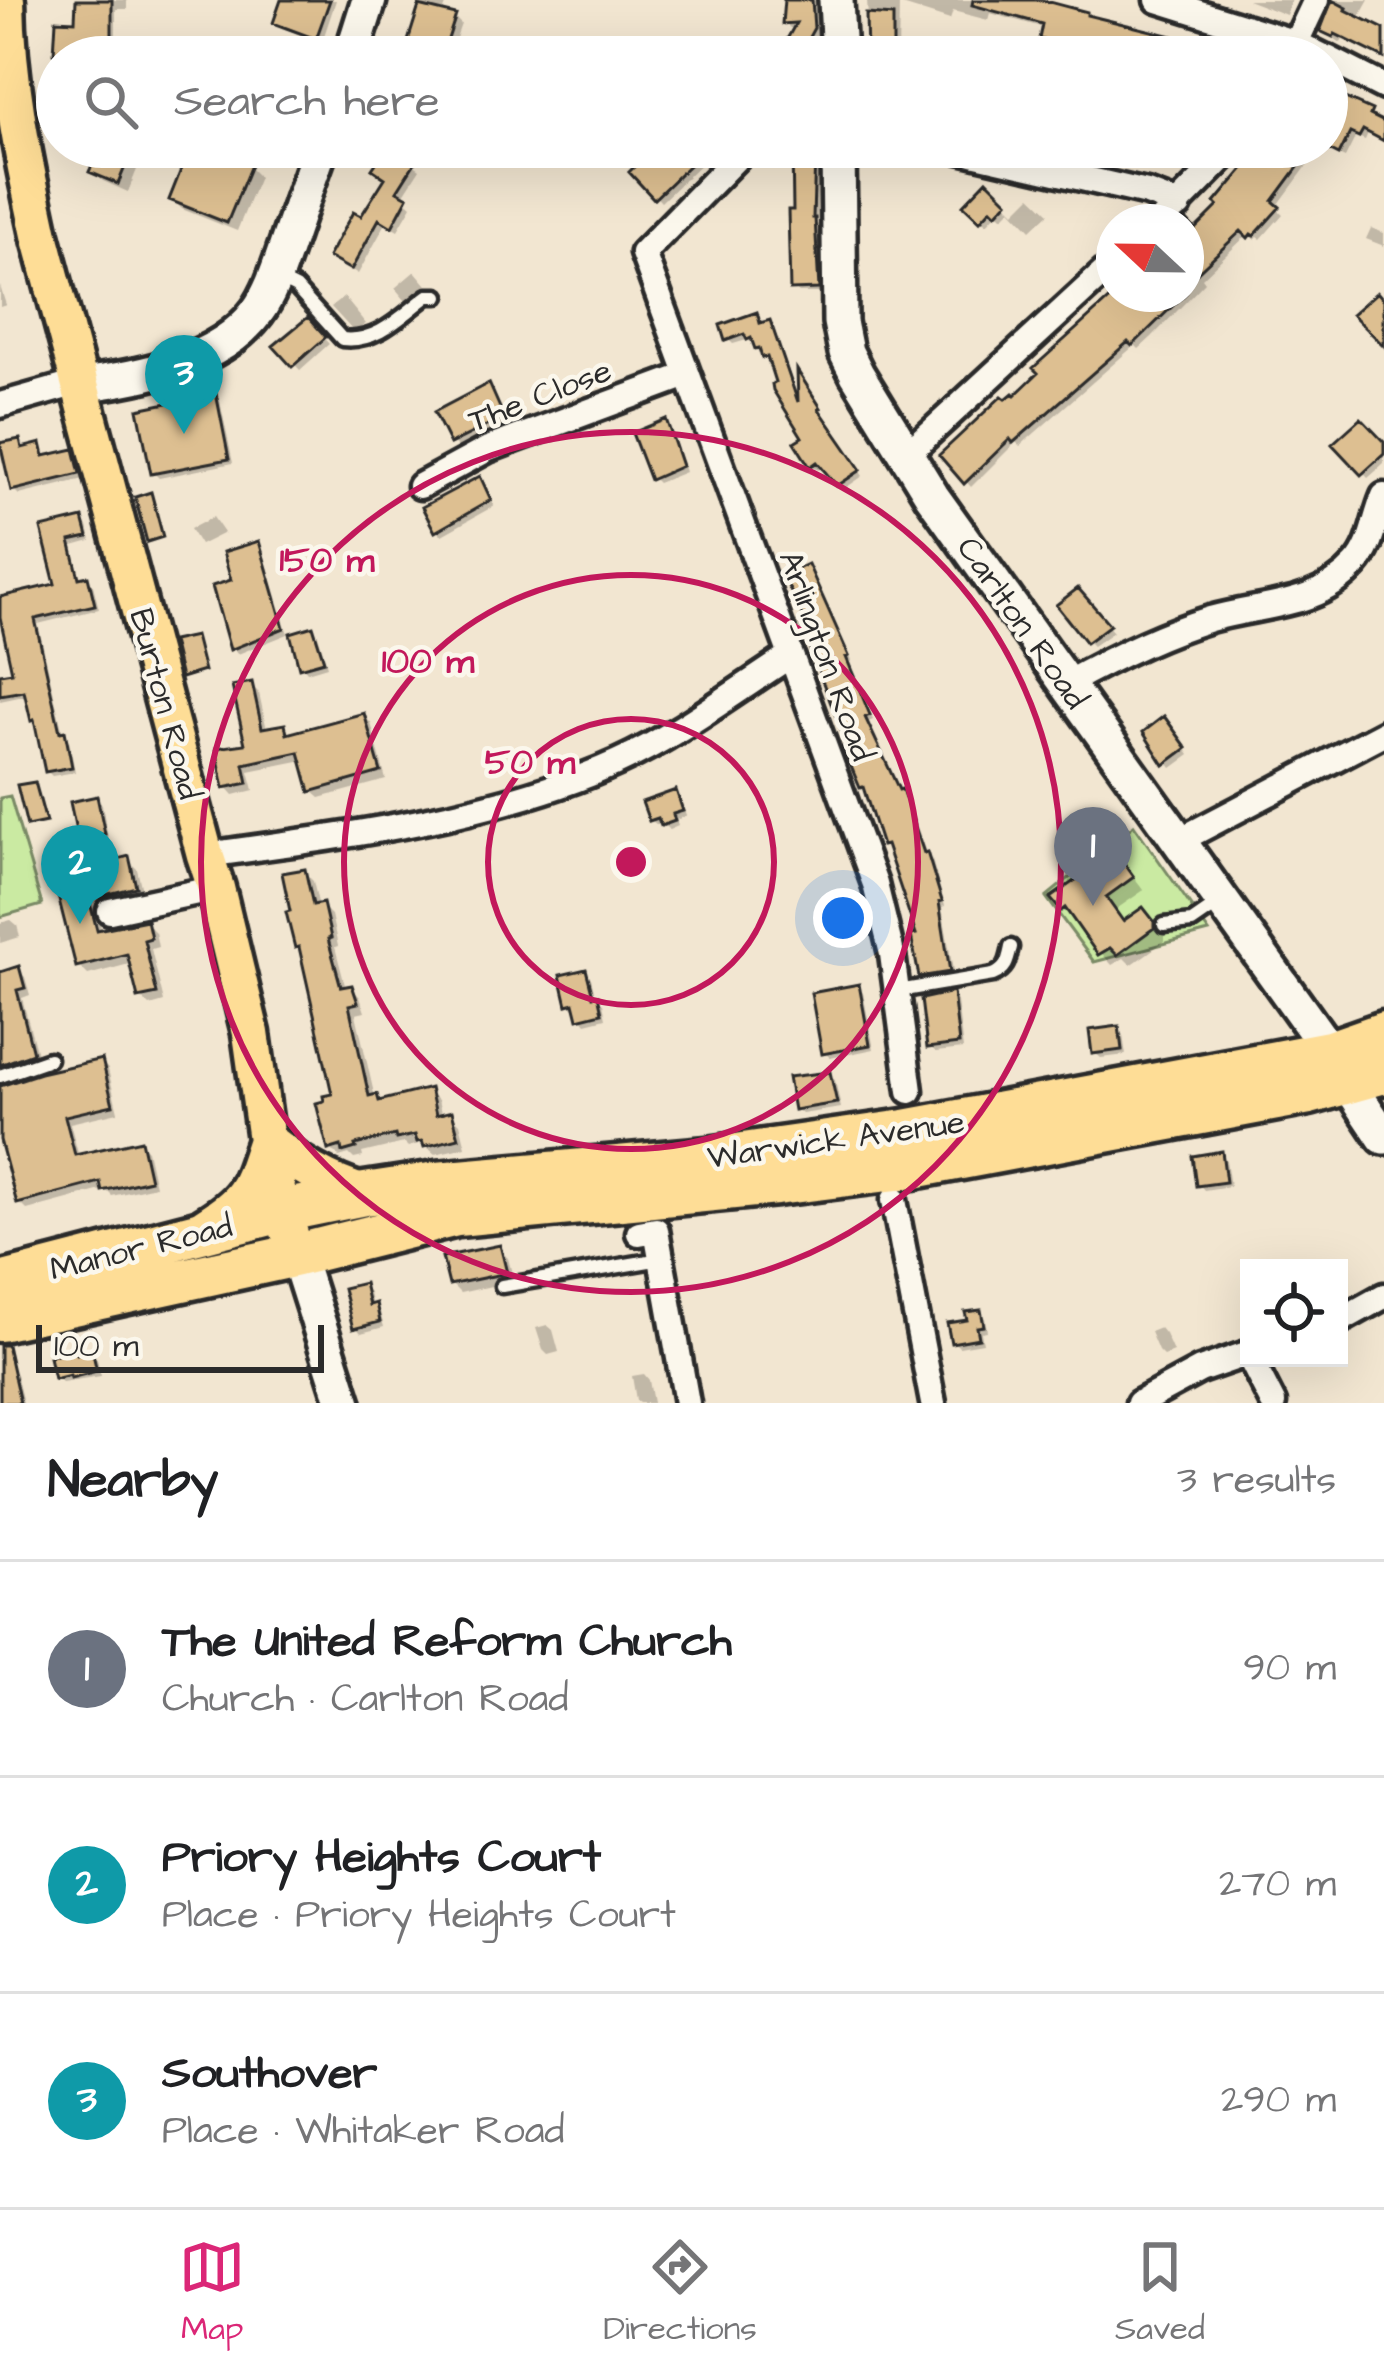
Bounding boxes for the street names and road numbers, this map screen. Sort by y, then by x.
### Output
street label: The Close [462,348,618,444]
street label: Carlton Road [946,527,1099,719]
street label: Arlington Road [765,545,885,768]
street label: Burton Road [117,603,213,805]
street label: Warwick Avenue [704,1099,968,1181]
street label: Manor Road [45,1203,237,1293]

